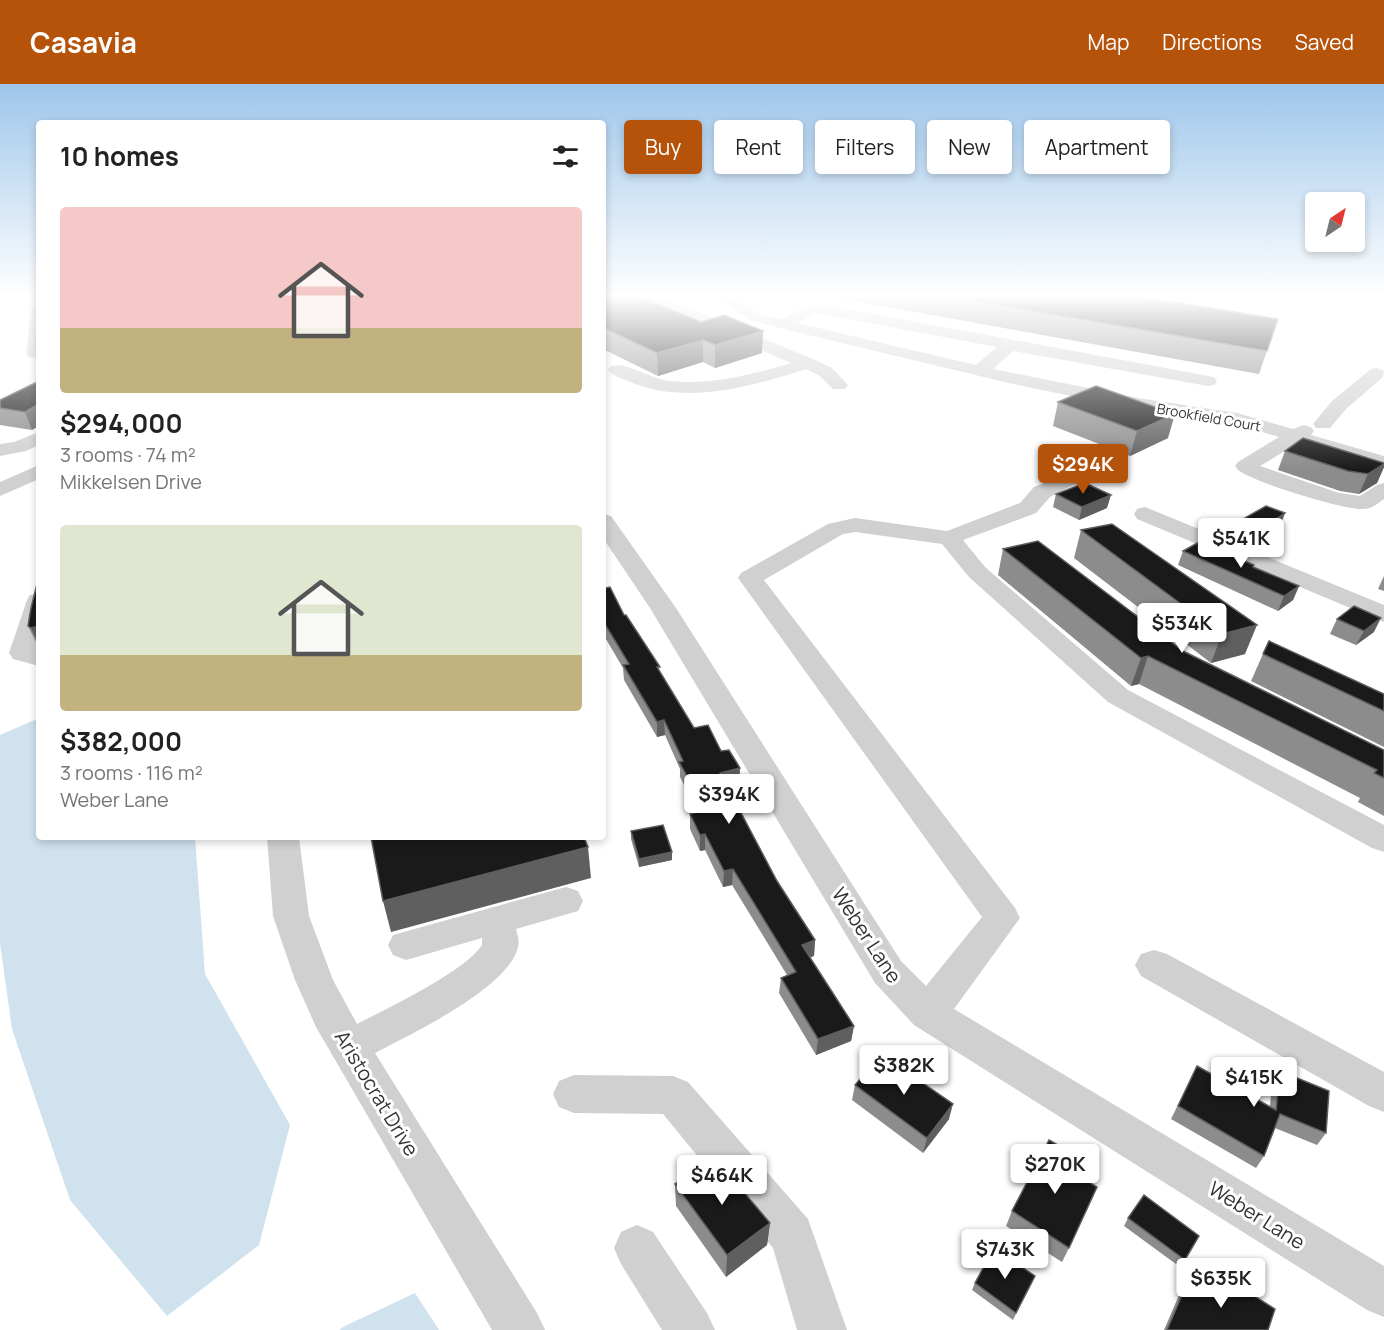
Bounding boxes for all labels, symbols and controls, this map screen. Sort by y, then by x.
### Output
text: Casavia [30,23,137,61]
text: Map [1088,28,1129,56]
text: Directions [1162,28,1262,56]
text: Saved [1295,28,1354,56]
chip: Buy [624,120,702,174]
chip: Rent [714,120,803,174]
chip: Filters [815,120,915,174]
chip: New [927,120,1012,174]
chip: Apartment [1024,120,1170,174]
text: 10 homes [60,138,179,174]
icon: filters [549,140,582,173]
north arrow [1305,192,1365,252]
map controls [1305,192,1365,252]
icon: home [267,246,375,354]
street label: Brookfield Court [1156,399,1263,436]
text: $294,000 [60,405,183,441]
text: 3 rooms · 74 m² [60,441,196,468]
pin: $294K [1041,444,1125,495]
text: $294K [1052,450,1114,477]
text: Mikkelsen Drive [60,468,202,495]
pin: $541K [1199,518,1283,569]
text: $541K [1212,524,1270,551]
icon: home [267,564,375,672]
pin: $534K [1140,603,1224,654]
text: $534K [1151,609,1213,636]
text: $382,000 [60,723,182,759]
text: 3 rooms · 116 m² [60,759,203,786]
pin: $394K [687,774,771,825]
text: $394K [698,780,760,807]
text: Weber Lane [60,786,169,813]
street label: Weber Lane [826,882,908,988]
street label: Aristocrat Drive [329,1025,425,1161]
pin: $382K [862,1045,946,1096]
text: $382K [873,1051,935,1078]
pin: $415K [1212,1057,1296,1108]
text: $415K [1225,1063,1283,1090]
pin: $270K [1013,1144,1097,1195]
text: $270K [1024,1150,1086,1177]
pin: $464K [680,1155,764,1206]
text: $464K [691,1161,753,1188]
street label: Weber Lane [1204,1175,1310,1255]
pin: $743K [963,1229,1047,1280]
text: $743K [975,1235,1035,1262]
pin: $635K [1179,1258,1263,1309]
text: $635K [1190,1264,1252,1291]

